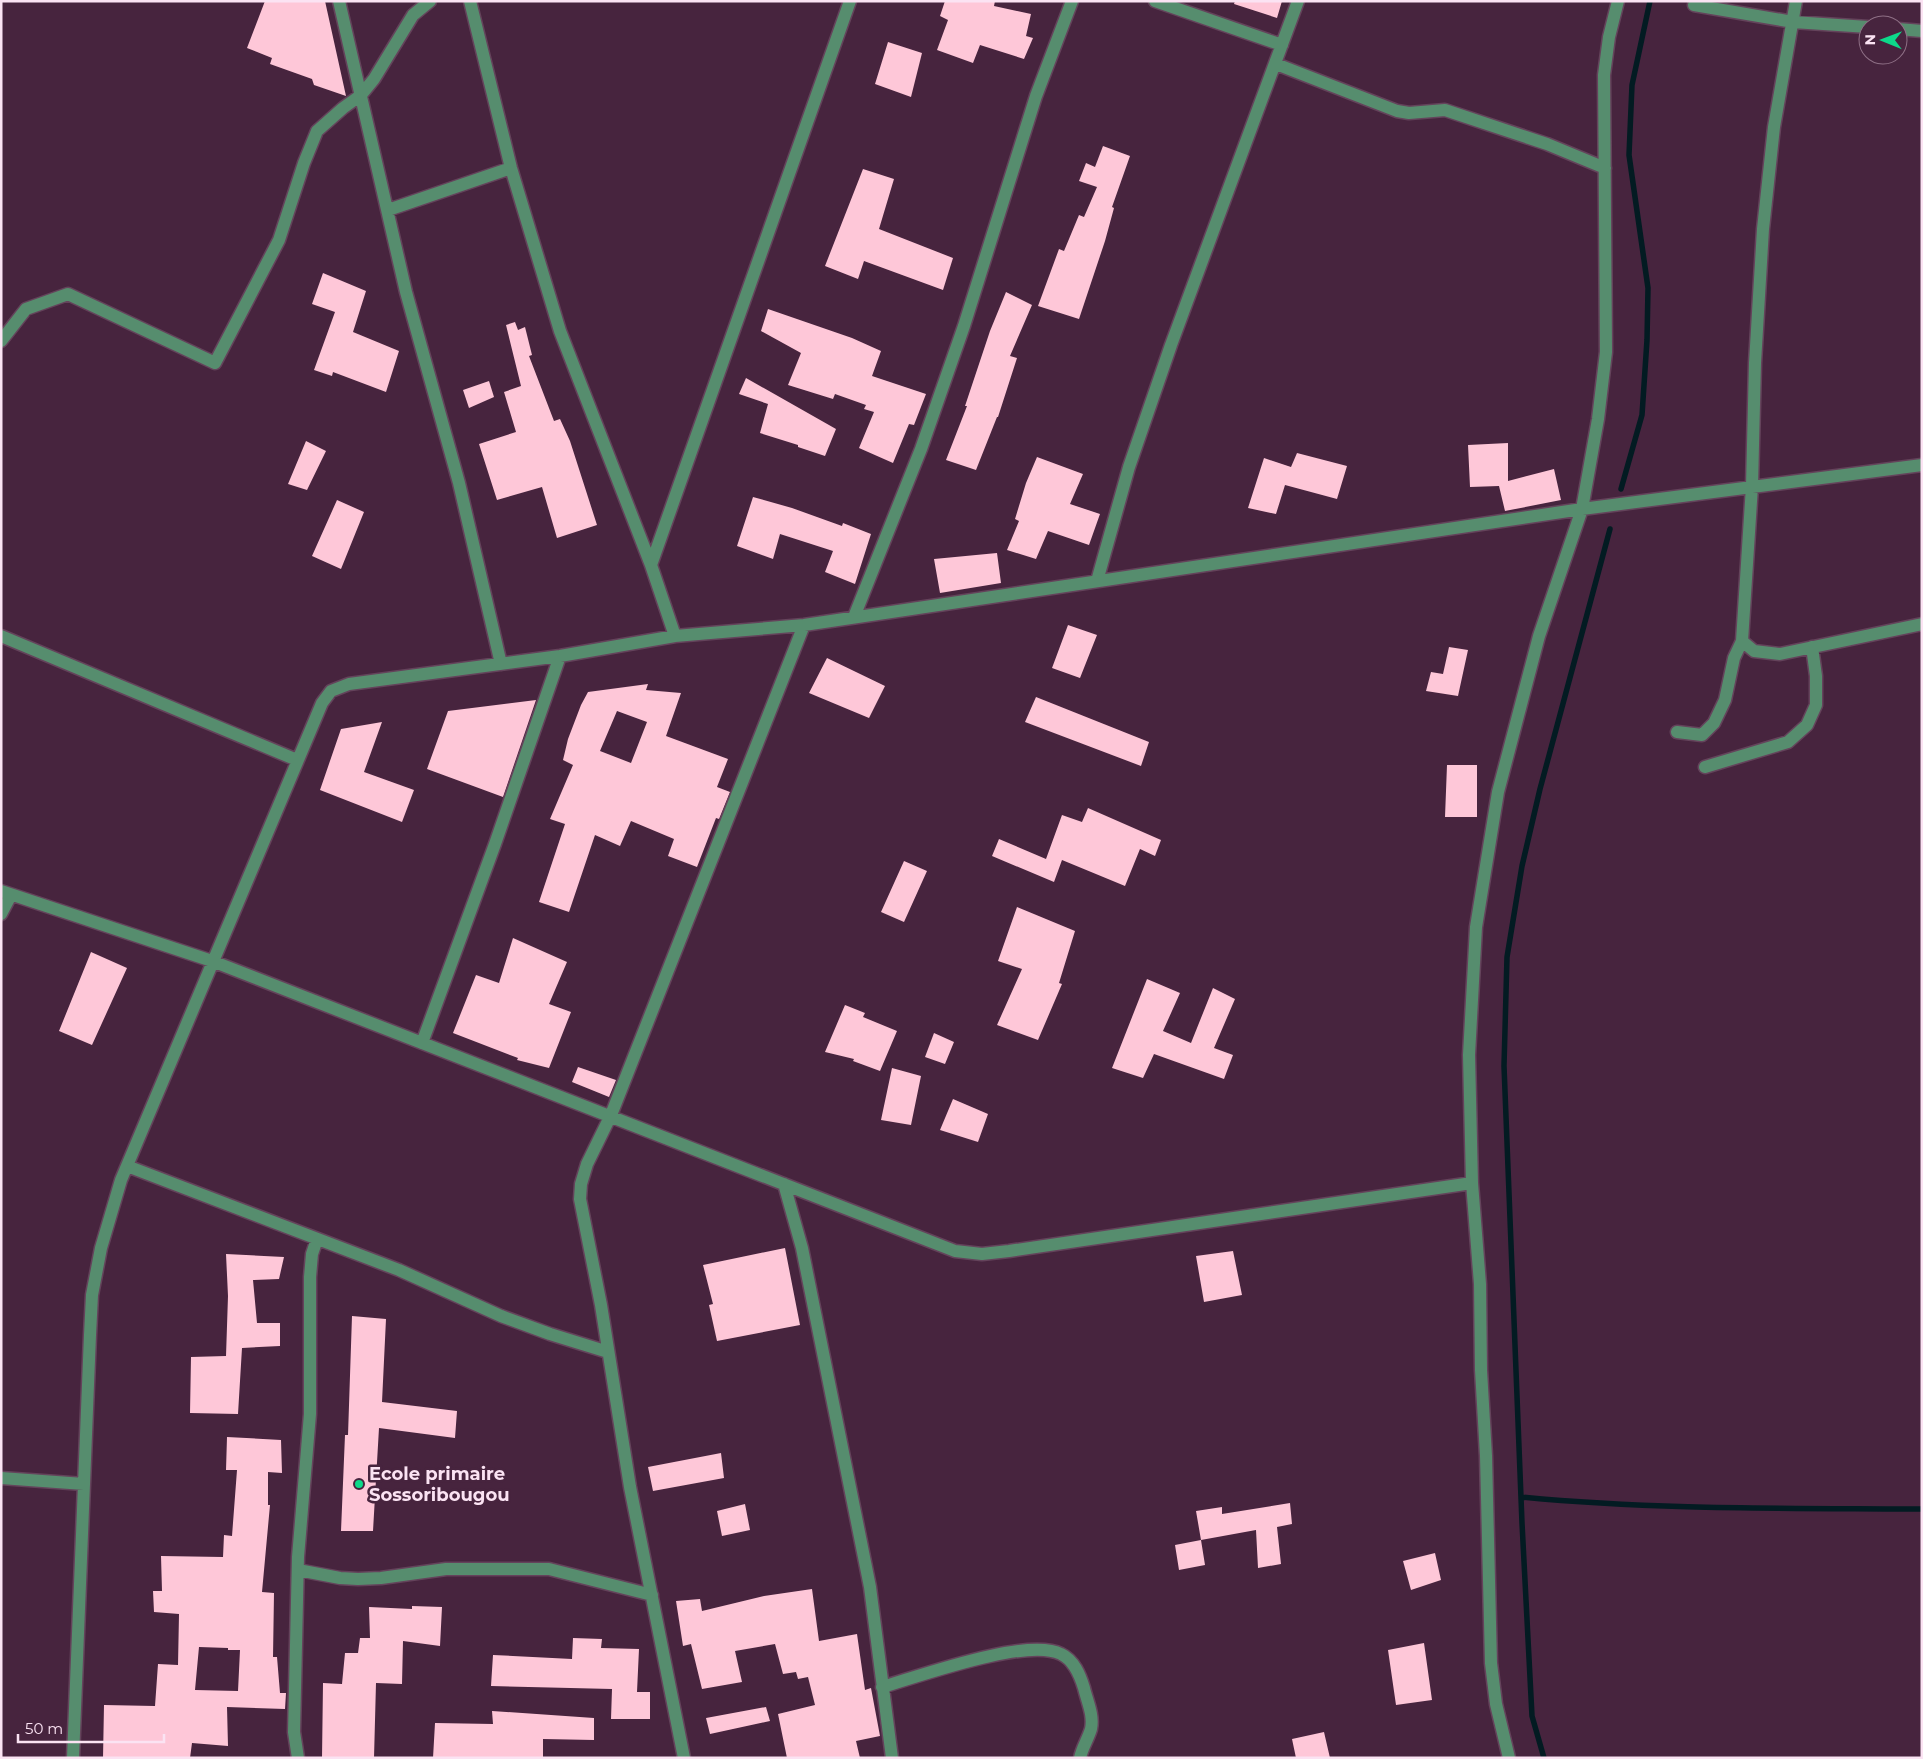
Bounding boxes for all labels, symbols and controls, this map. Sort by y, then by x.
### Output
north arrow [1858,15,1908,65]
text: N [1861,34,1879,46]
place label: Ecole primaire Sossoribougou [369,1463,510,1506]
marker: Ecole primaire Sossoribougou [353,1478,365,1490]
scale bar [18,1712,164,1744]
text: 50 m [25,1719,63,1738]

